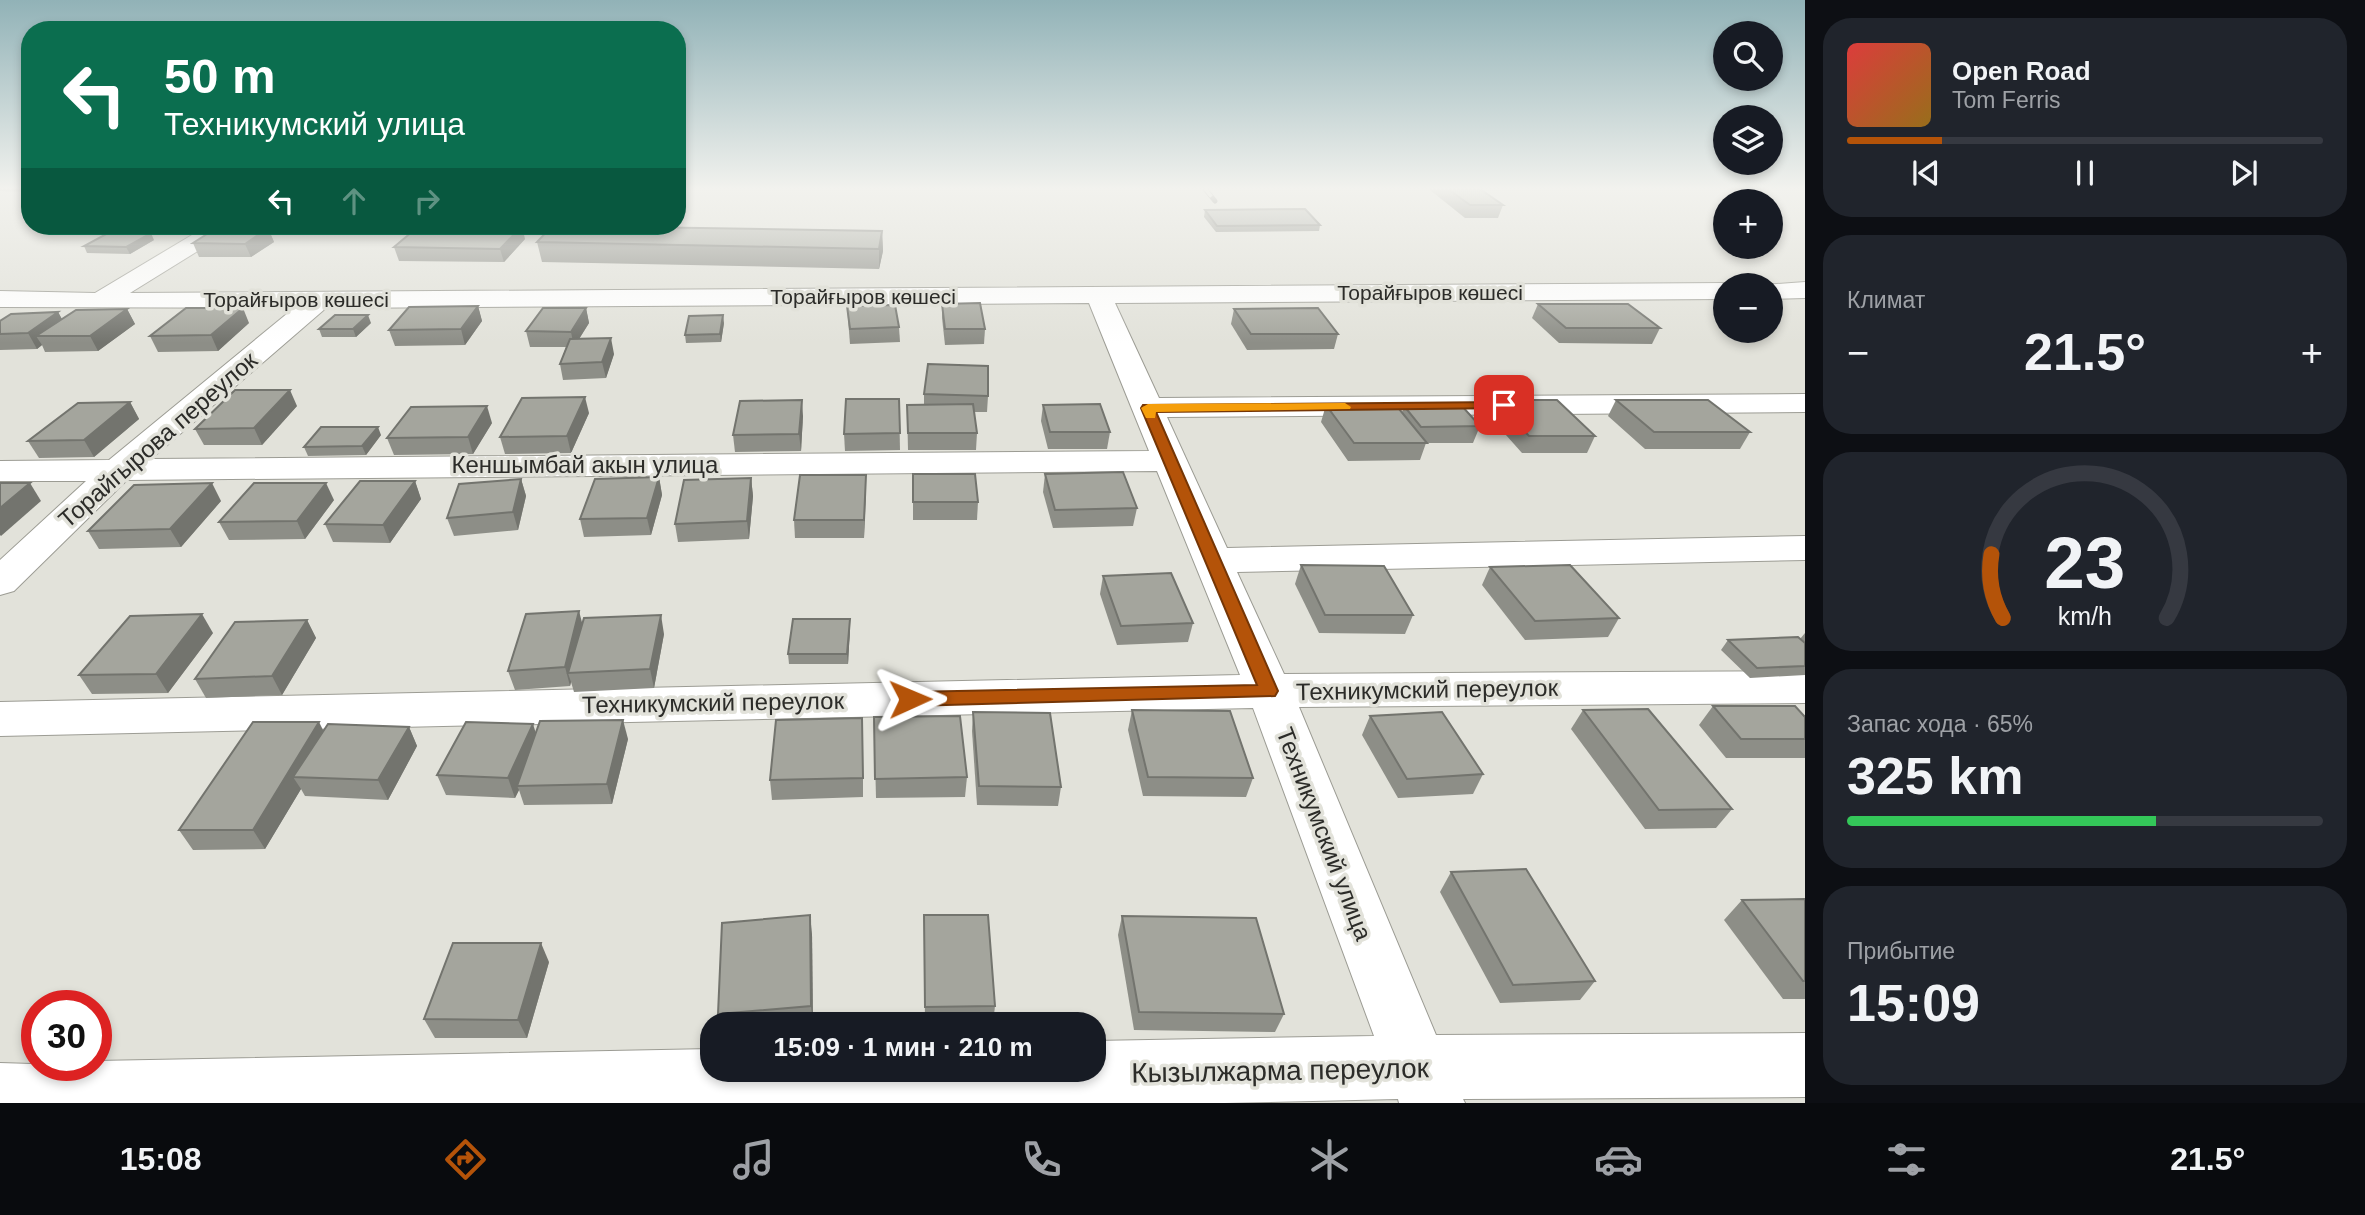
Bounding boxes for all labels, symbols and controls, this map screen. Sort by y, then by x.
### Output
map controls [1713,21,1783,343]
button: search [1713,21,1783,91]
icon: left [49,49,140,140]
text: 50 m [164,49,276,103]
text: Open Road [1952,56,2091,86]
text: Tom Ferris [1952,87,2061,113]
button: layers [1713,105,1783,175]
text: Техникумский улица [164,106,465,142]
icon: previous [1907,154,1945,192]
icon: pause [2066,154,2104,192]
icon: next [2225,154,2263,192]
icon: left [262,182,300,220]
icon: ahead [335,182,373,220]
icon: right [408,182,446,220]
button: + [1713,189,1783,259]
button: − [1713,273,1783,343]
street label: Торайғыров көшесі [1337,281,1523,304]
street label: Торайғыров көшесі [770,285,956,308]
text: Климат [1847,287,1925,313]
street label: Торайғыров көшесі [203,288,389,311]
text: 21.5° [2024,323,2146,381]
text: − [1847,332,1869,374]
text: + [2301,332,2323,374]
street label: Торайгырова переулок [53,346,263,533]
pin [1474,375,1534,435]
icon: arrive [1485,386,1523,424]
street label: Кеншымбай акын улица [452,451,719,478]
text: 23 [2045,522,2125,603]
text: km/h [2058,601,2112,629]
position arrow [873,662,947,736]
street label: Техникумский переулок [1296,674,1559,705]
street label: Техникумский переулок [582,687,845,718]
text: Запас хода · 65% [1847,711,2033,737]
street label: Техникумский улица [1271,724,1378,945]
text: 325 km [1847,747,2023,805]
text: Прибытие [1847,938,1955,964]
text: 15:09 [1847,974,1980,1032]
speed limit sign: 30 [21,990,112,1081]
text: 15:09 · 1 мин · 210 m [773,1032,1033,1062]
street label: Кызылжарма переулок [1131,1052,1430,1089]
icon: directions [441,1135,490,1184]
icon: music [729,1135,778,1184]
icon: phone [1017,1135,1066,1184]
icon: climate [1305,1135,1354,1184]
icon: car [1594,1135,1643,1184]
icon: filters [1882,1135,1931,1184]
text: 15:08 [120,1141,201,1177]
text: 21.5° [2170,1141,2245,1177]

